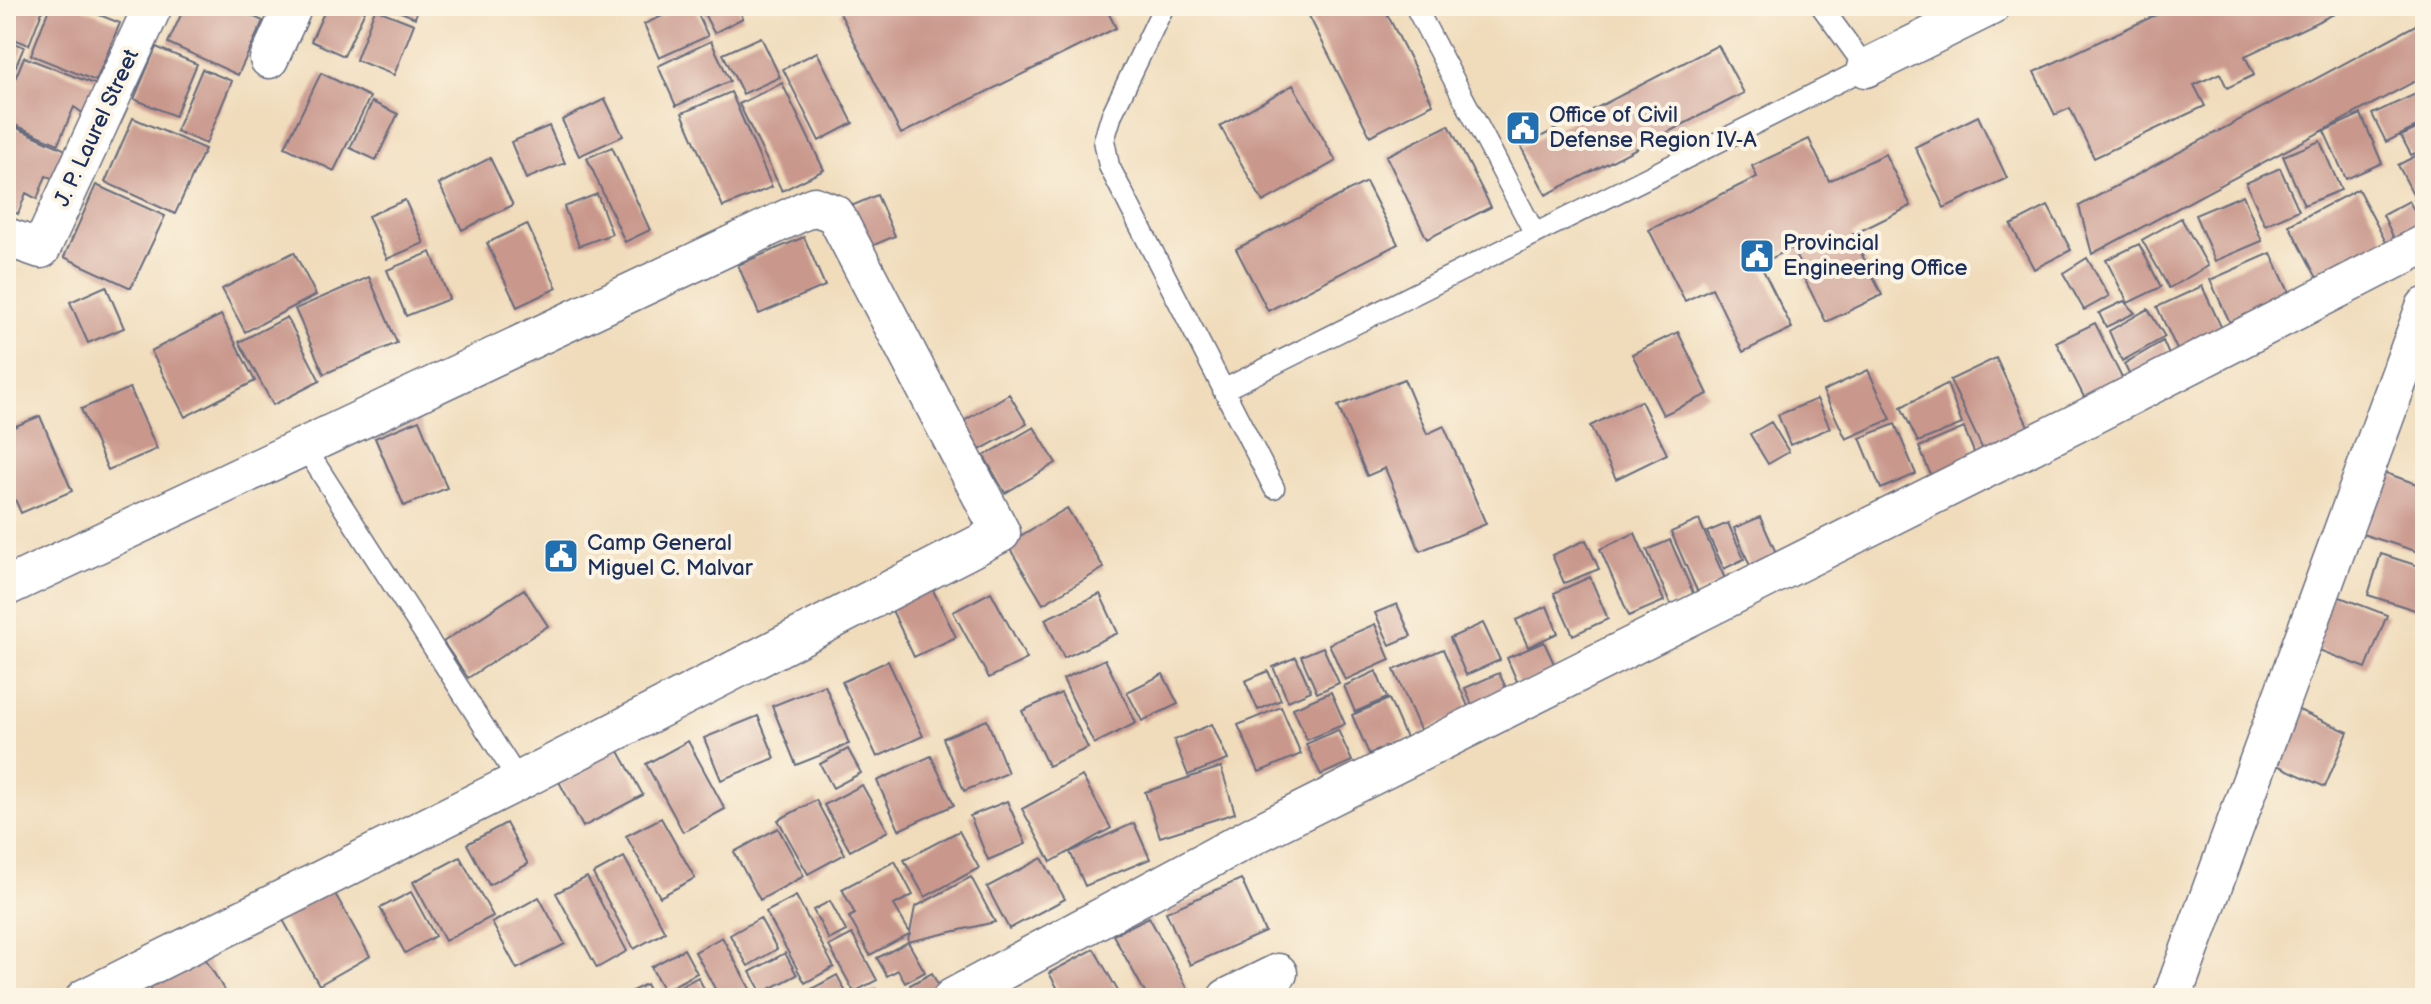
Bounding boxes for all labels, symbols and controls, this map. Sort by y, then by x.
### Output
street label: J. P. Laurel Street [49,45,145,211]
place label: Office of Civil Defense Region IV-A [1549,102,1757,154]
public building icon: Office of Civil Defense Region IV-A [1504,109,1542,147]
place label: Provincial Engineering Office [1783,230,1968,282]
public building icon: Provincial Engineering Office [1738,237,1776,275]
place label: Camp General Miguel C. Malvar [587,530,754,582]
public building icon: Camp General Miguel C. Malvar [542,537,580,575]

